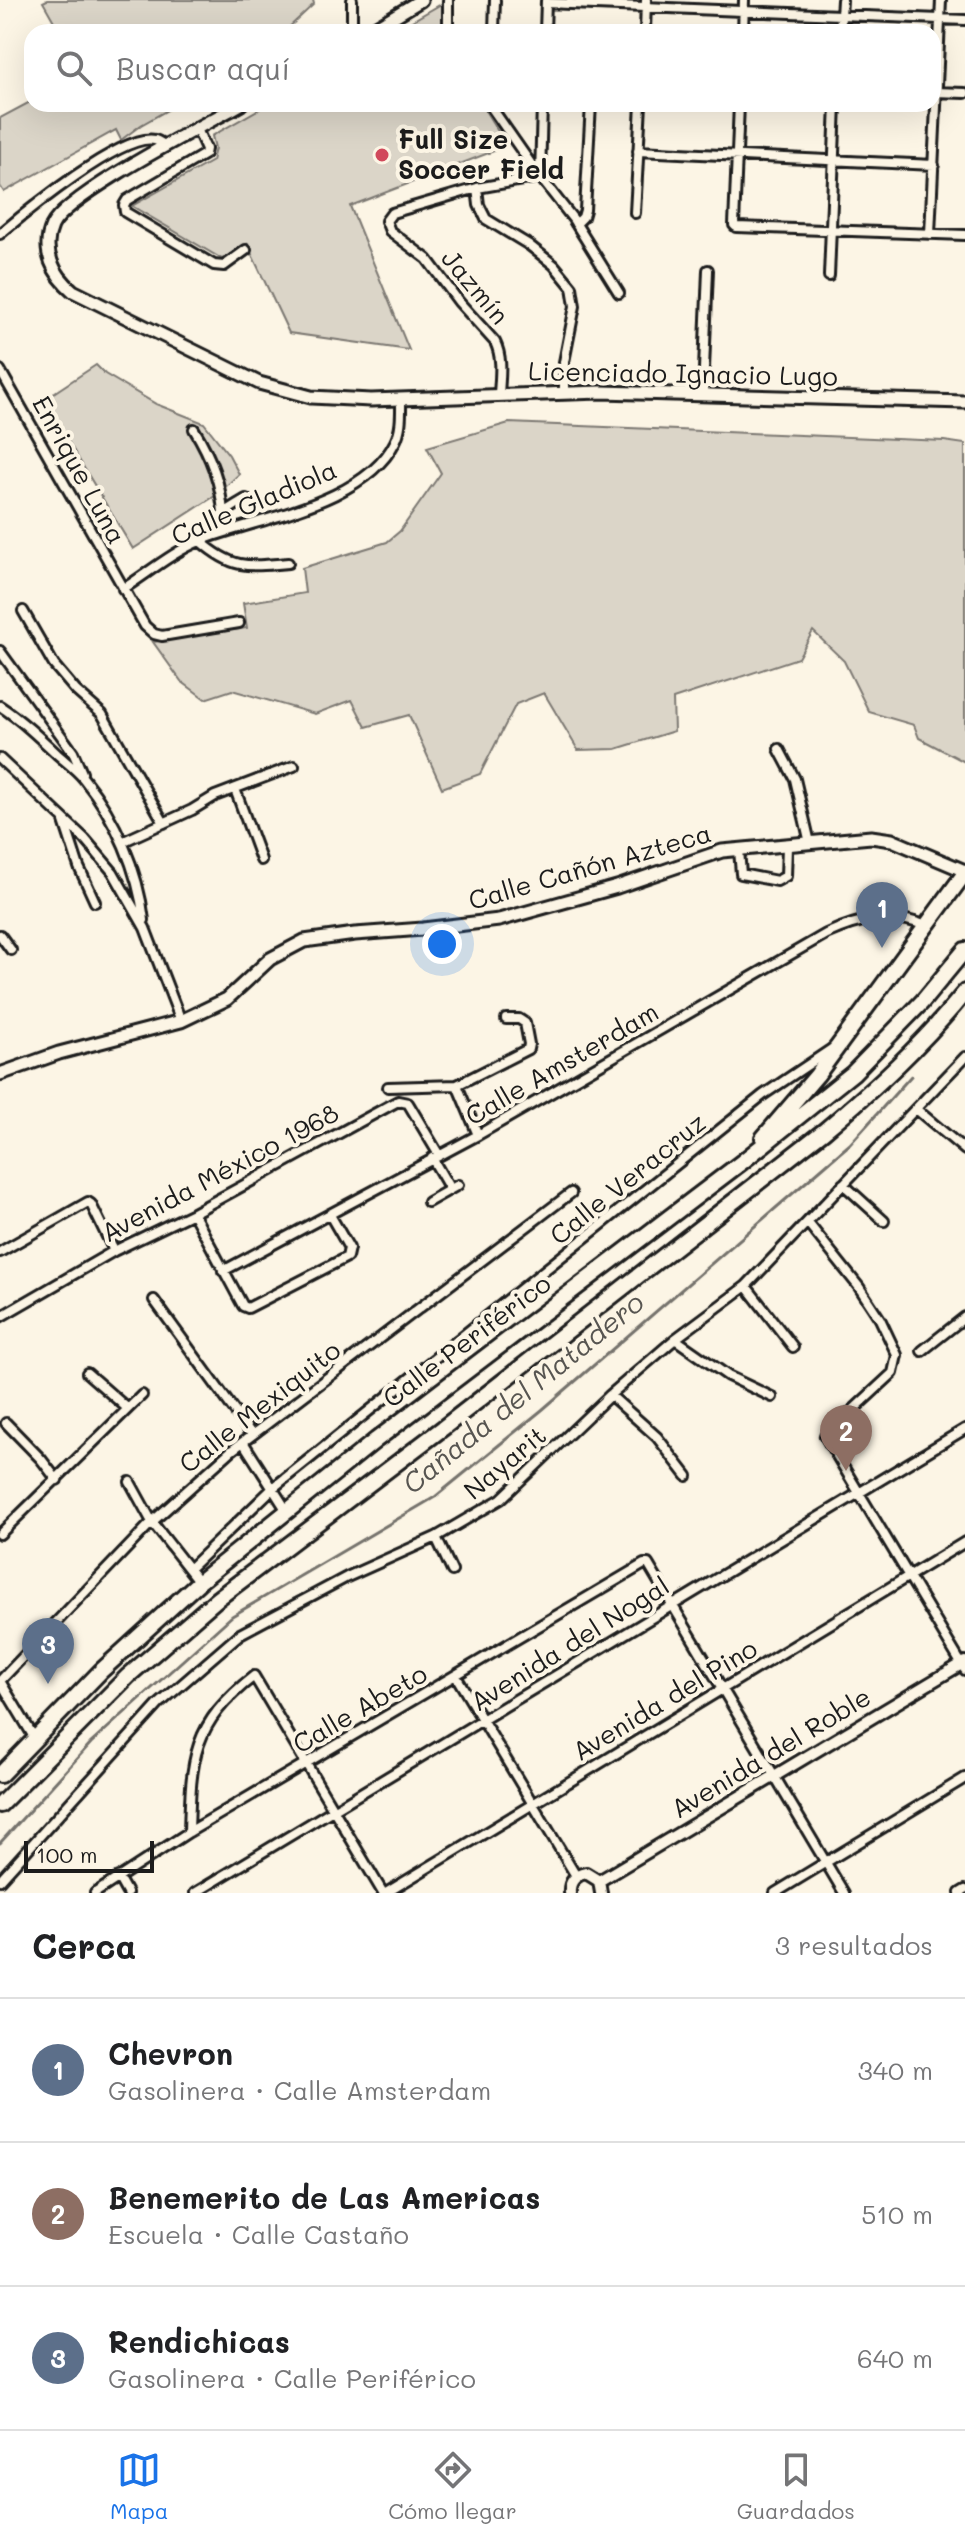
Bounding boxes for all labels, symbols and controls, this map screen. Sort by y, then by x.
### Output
search box [24,24,941,112]
icon: search [52,46,96,90]
text: Buscar aquí [116,48,290,88]
place label: Full Size Soccer Field [398,122,564,186]
marker: Full Size Soccer Field [373,146,391,164]
street label: Jazmín [434,242,517,331]
street label: Licenciado Ignacio Lugo [528,353,838,393]
street label: Enrique Luna [25,389,135,550]
street label: Calle Gladiola [166,452,342,552]
street label: Calle Cañón Azteca [464,815,715,917]
pin: 1 [856,882,908,948]
your location [422,924,462,964]
street label: Calle Amsterdam [459,994,664,1132]
street label: Avenida México 1968 [95,1095,344,1249]
street label: Calle Veracruz [542,1105,712,1252]
street label: Calle Periférico [375,1266,557,1415]
water label: Cañada del Matadero [394,1284,651,1501]
street label: Calle Mexiquito [172,1333,347,1480]
pin: 2 [820,1405,872,1471]
street label: Nayarit [456,1418,553,1507]
street label: Avenida del Nogal [464,1568,675,1718]
pin: 3 [22,1618,74,1684]
street label: Avenida del Pino [566,1631,763,1768]
street label: Calle Abeto [286,1656,433,1760]
street label: Avenida del Roble [664,1679,877,1825]
scale bar [24,1837,154,1873]
text: 100 m [36,1840,98,1869]
text: Cerca [32,1923,136,1968]
text: 3 resultados [775,1928,933,1962]
text: Chevron [108,2033,233,2073]
text: 1 [52,2053,64,2087]
text: 340 m [857,2053,933,2087]
text: Gasolinera · Calle Amsterdam [108,2073,491,2107]
text: Benemerito de Las Americas [108,2177,540,2217]
text: 2 [51,2197,65,2231]
text: 510 m [861,2197,933,2231]
text: Escuela · Calle Castaño [108,2217,409,2251]
text: Rendichicas [108,2321,290,2361]
text: 3 [50,2341,66,2375]
text: 640 m [857,2341,933,2375]
text: Gasolinera · Calle Periférico [108,2361,476,2395]
tab: Mapa [110,2448,168,2525]
tab: Cómo llegar [388,2448,517,2525]
tab: Guardados [737,2448,855,2525]

